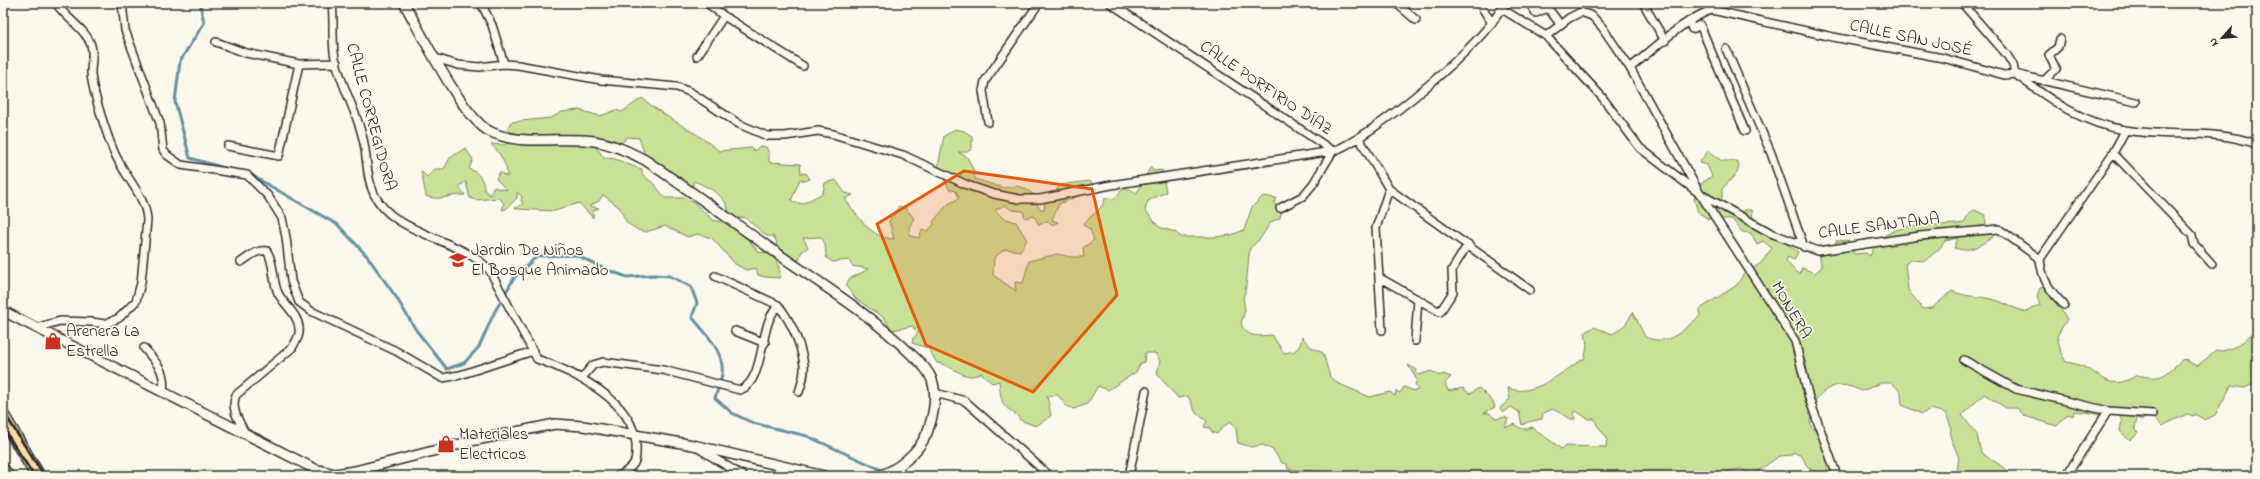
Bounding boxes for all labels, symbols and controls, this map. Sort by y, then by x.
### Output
street label: CALLE SAN JOSÉ [1847,13,1975,63]
north arrow [2202,18,2242,58]
street label: CALLE PORFIRIO DÍAZ [1194,34,1338,142]
text: N [2205,35,2223,49]
street label: CALLE CORREGIDORA [339,40,403,194]
street label: CALLE SANTANA [1817,206,1941,246]
place label: Jardin De Niños El Bosque Animado [471,238,609,283]
school or university icon: Jardin De Niños El Bosque Animado [448,250,468,270]
street label: MONERA [1764,276,1818,344]
place label: Arenera La Estrella [66,319,140,364]
shop icon: Arenera La Estrella [43,331,63,351]
place label: Materiales Electricos [459,422,528,467]
shop icon: Materiales Electricos [436,434,456,454]

